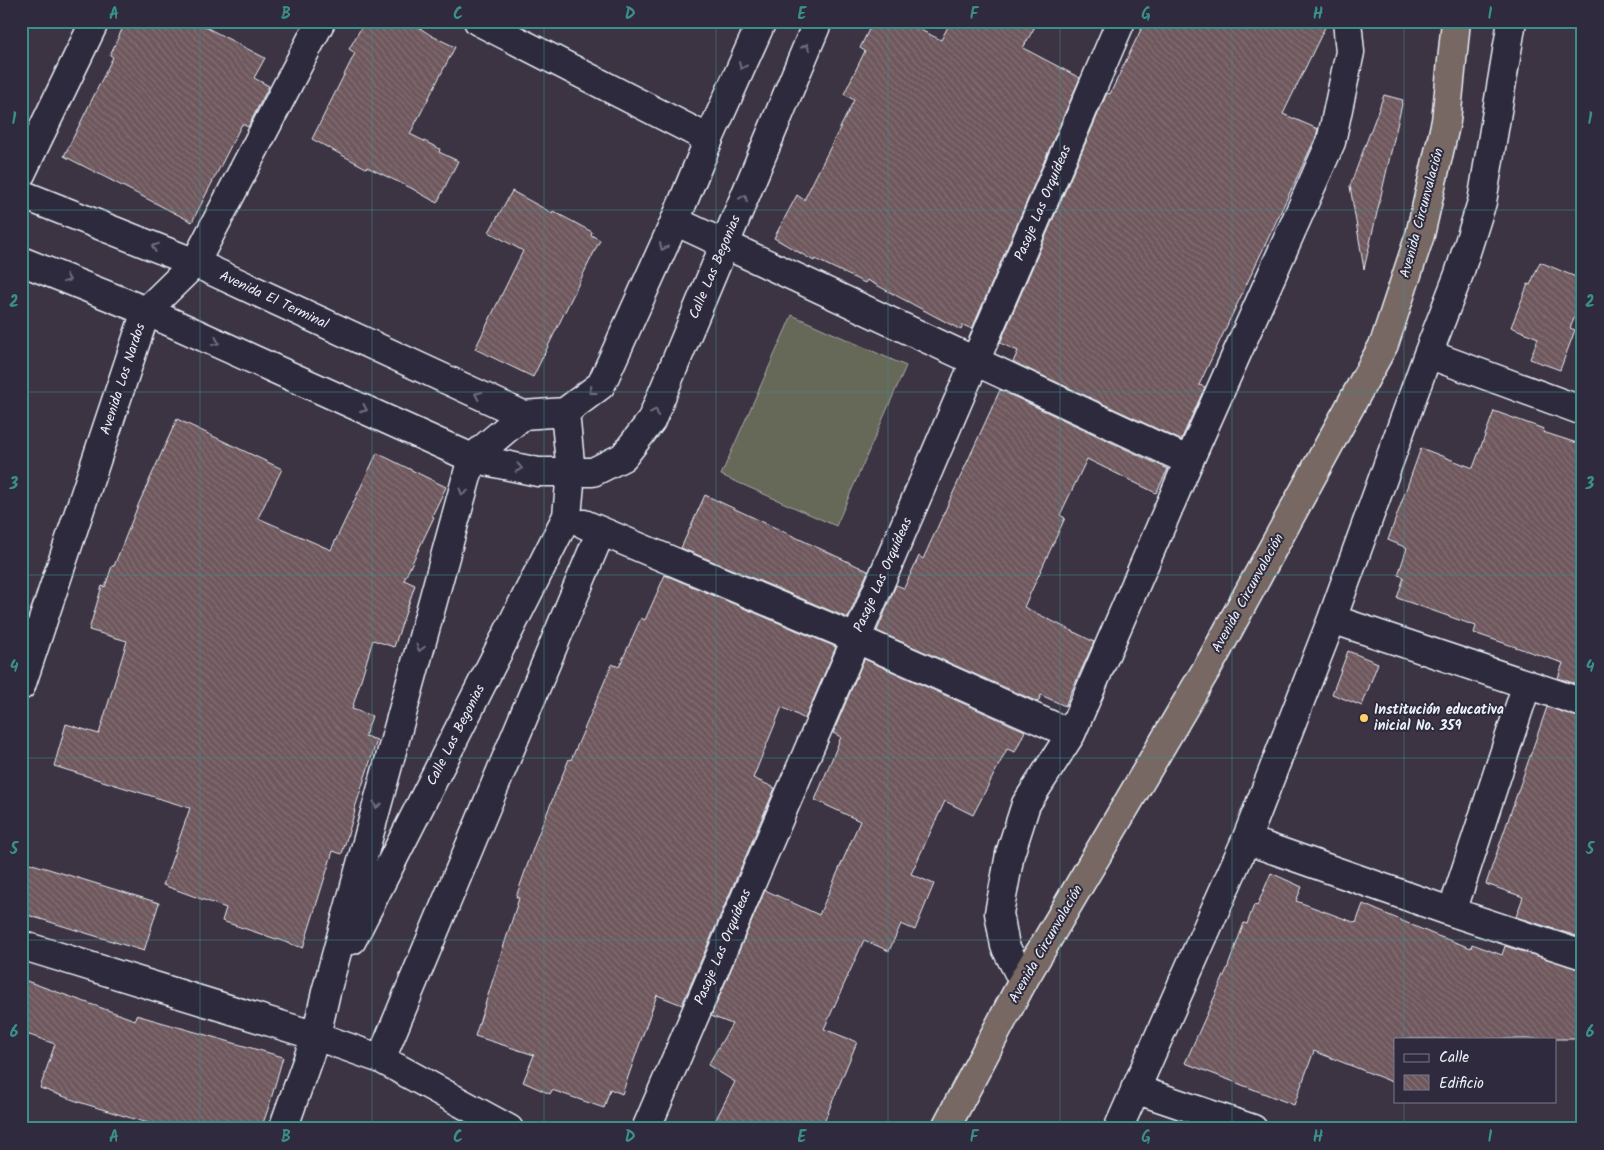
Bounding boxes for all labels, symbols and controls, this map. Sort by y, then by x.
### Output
text: A [109,2,119,27]
text: B [281,2,291,27]
text: C [453,2,463,27]
text: D [625,2,636,27]
text: E [798,2,808,27]
text: F [970,2,980,27]
text: G [1141,2,1151,27]
text: H [1313,2,1323,27]
text: I [1488,2,1493,27]
one-way arrow [800,43,810,52]
one-way arrow [737,61,748,70]
text: 1 [12,107,17,132]
text: 1 [1588,107,1593,132]
street label: Pasaje Las Orquídeas [1009,142,1077,264]
street label: Avenida Circunvalación [1394,146,1450,280]
one-way arrow [739,194,749,202]
street label: Calle Las Begonias [683,212,747,322]
one-way arrow [659,242,670,251]
one-way arrow [152,243,160,253]
street label: Avenida El Terminal [216,265,333,335]
one-way arrow [62,273,70,283]
text: 2 [9,290,19,315]
text: 2 [1585,290,1595,315]
street label: Avenida Los Nardos [95,320,151,438]
one-way arrow [211,336,220,347]
one-way arrow [589,386,598,394]
one-way arrow [474,390,483,401]
one-way arrow [359,403,368,414]
one-way arrow [648,408,659,417]
one-way arrow [515,462,524,473]
text: 3 [9,472,19,497]
text: 3 [1585,472,1595,497]
one-way arrow [458,487,468,495]
street label: Pasaje Las Orquídeas [848,514,918,636]
street label: Avenida Circunvalación [1206,529,1290,657]
one-way arrow [415,644,425,652]
text: 4 [10,655,19,680]
text: 4 [1586,655,1595,680]
street label: Calle Las Begonias [421,681,491,789]
place label: Institución educativa inicial No. 359 [1374,699,1504,737]
marker: Institución educativa inicial No. 359 [1358,712,1370,724]
one-way arrow [372,801,383,810]
text: 5 [9,837,20,862]
text: 5 [1585,837,1596,862]
street label: Avenida Circunvalación [1003,881,1089,1007]
street label: Pasaje Las Orquídeas [689,886,757,1008]
text: 6 [10,1020,19,1045]
text: 6 [1586,1020,1595,1045]
legend [1394,1038,1556,1102]
text: Calle [1439,1046,1469,1070]
text: Edificio [1439,1072,1484,1096]
text: A [109,1125,119,1150]
text: B [281,1125,291,1150]
text: C [453,1125,463,1150]
text: D [625,1125,636,1150]
text: E [798,1125,808,1150]
text: F [970,1125,980,1150]
text: G [1141,1125,1151,1150]
text: H [1313,1125,1323,1150]
text: I [1488,1125,1493,1150]

